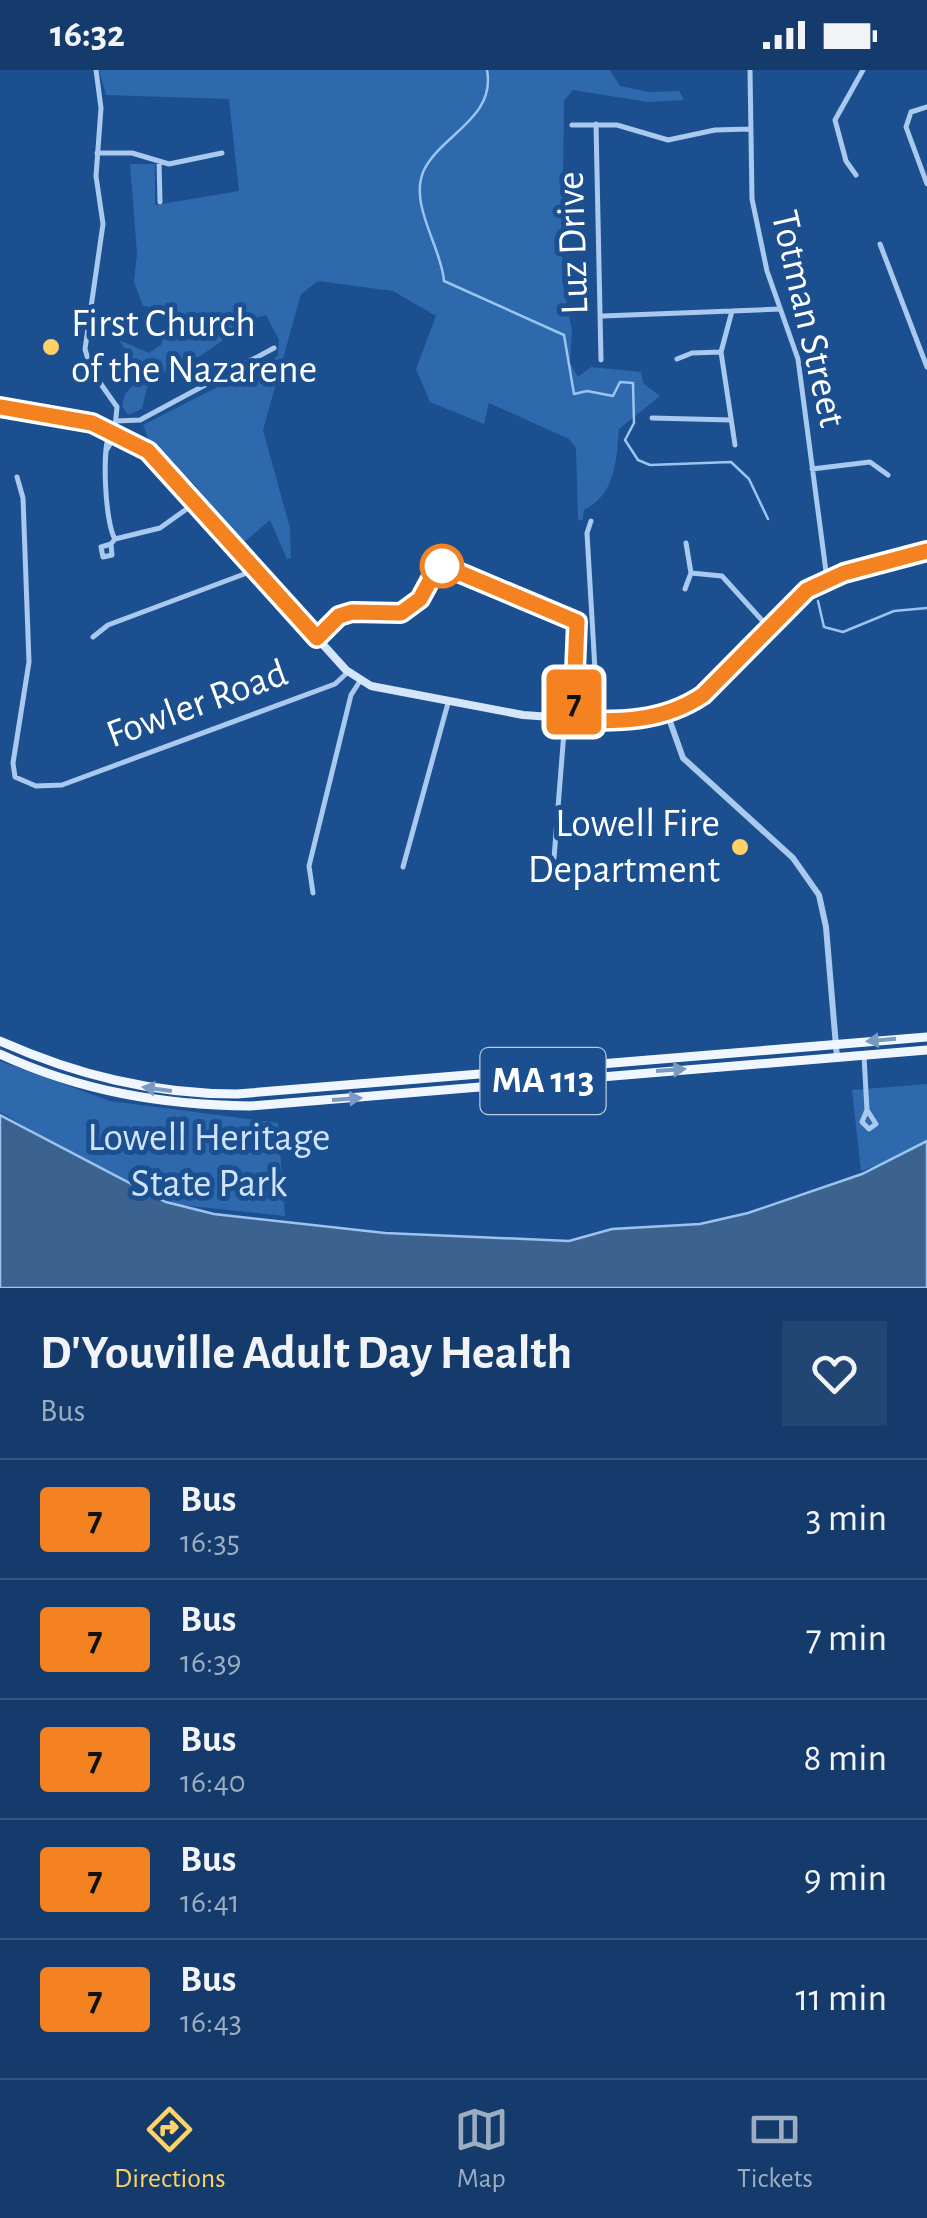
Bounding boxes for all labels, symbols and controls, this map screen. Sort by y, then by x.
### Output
text: 16:32 [50,16,125,54]
street label: Luz Drive [551,171,595,315]
street label: Totman Street [764,207,852,431]
place label: First Church of the Nazarene [71,304,317,390]
marker: First Church of the Nazarene [40,336,62,358]
unlabelled marker [421,545,463,587]
street label: Fowler Road [101,653,293,755]
line badge: 7 [542,670,606,734]
text: 7 [566,685,582,720]
place label: Lowell Fire Department [528,804,720,890]
marker: Lowell Fire Department [729,836,751,858]
one-way arrow [865,1033,897,1049]
road number: MA 113 [480,1048,606,1114]
one-way arrow [655,1062,687,1078]
one-way arrow [141,1080,172,1096]
one-way arrow [332,1091,364,1107]
park label: Lowell Heritage State Park [87,1118,331,1204]
button: heart [782,1321,887,1426]
text: D'Youville Adult Day Health [40,1330,572,1378]
text: Bus [40,1395,85,1427]
text: Bus [180,1481,236,1519]
text: 3 min [806,1500,887,1538]
text: 7 [87,1502,103,1537]
text: 16:35 [180,1526,240,1558]
text: Bus [180,1601,236,1639]
text: 7 min [806,1620,887,1658]
text: 7 [87,1622,103,1657]
text: 16:39 [180,1646,242,1678]
text: Bus [180,1721,236,1759]
text: 8 min [804,1740,887,1778]
text: 7 [87,1742,103,1777]
text: 16:40 [180,1766,246,1798]
text: Bus [180,1841,236,1879]
text: 9 min [804,1860,887,1898]
text: 7 [87,1862,103,1897]
text: 16:41 [180,1886,240,1918]
text: Bus [180,1961,236,1999]
text: 11 min [795,1980,887,2018]
text: 7 [87,1982,103,2017]
text: 16:43 [180,2006,242,2038]
tab: Directions [114,2102,226,2196]
tab: Map [454,2102,509,2196]
tab: Tickets [737,2102,813,2196]

